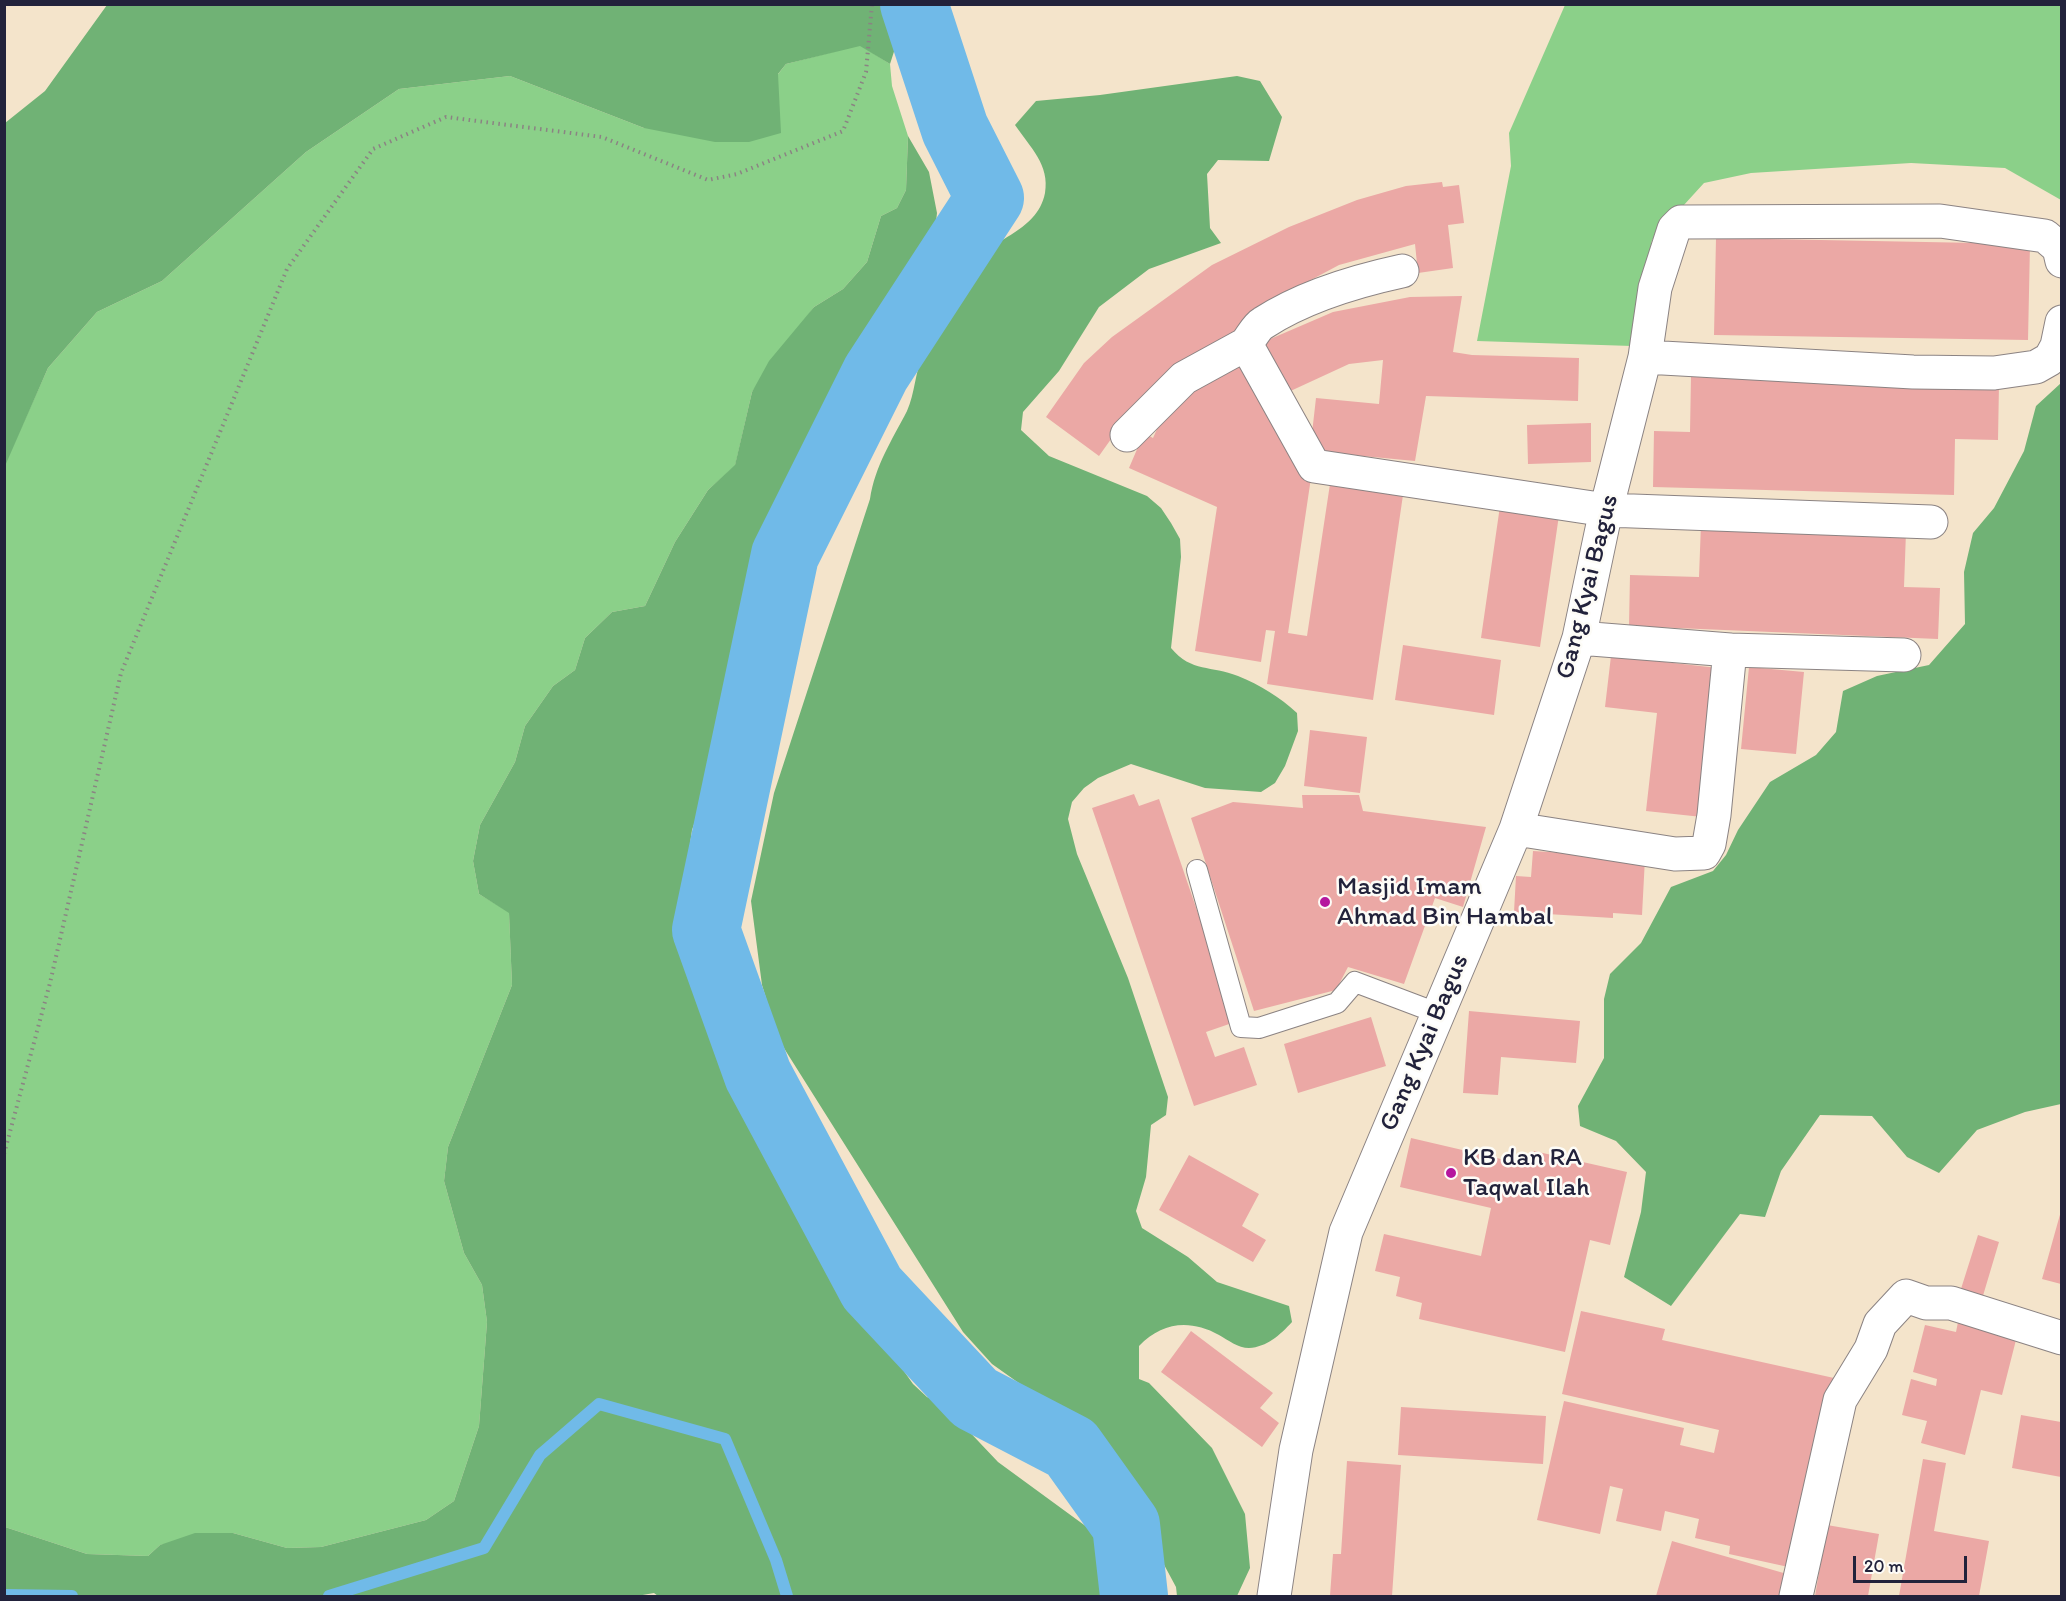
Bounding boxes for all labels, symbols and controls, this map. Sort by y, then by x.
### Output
street label: Gang Kyai Bagus [1550,491,1626,683]
place label: Masjid Imam Ahmad Bin Hambal [1337,871,1553,933]
marker: Masjid Imam Ahmad Bin Hambal [1318,895,1332,909]
street label: Gang Kyai Bagus [1374,950,1476,1136]
place label: KB dan RA Taqwal Ilah [1463,1142,1589,1204]
marker: KB dan RA Taqwal Ilah [1444,1166,1458,1180]
scale bar [1856,1544,1970,1582]
text: 20 m [1864,1555,1904,1577]

